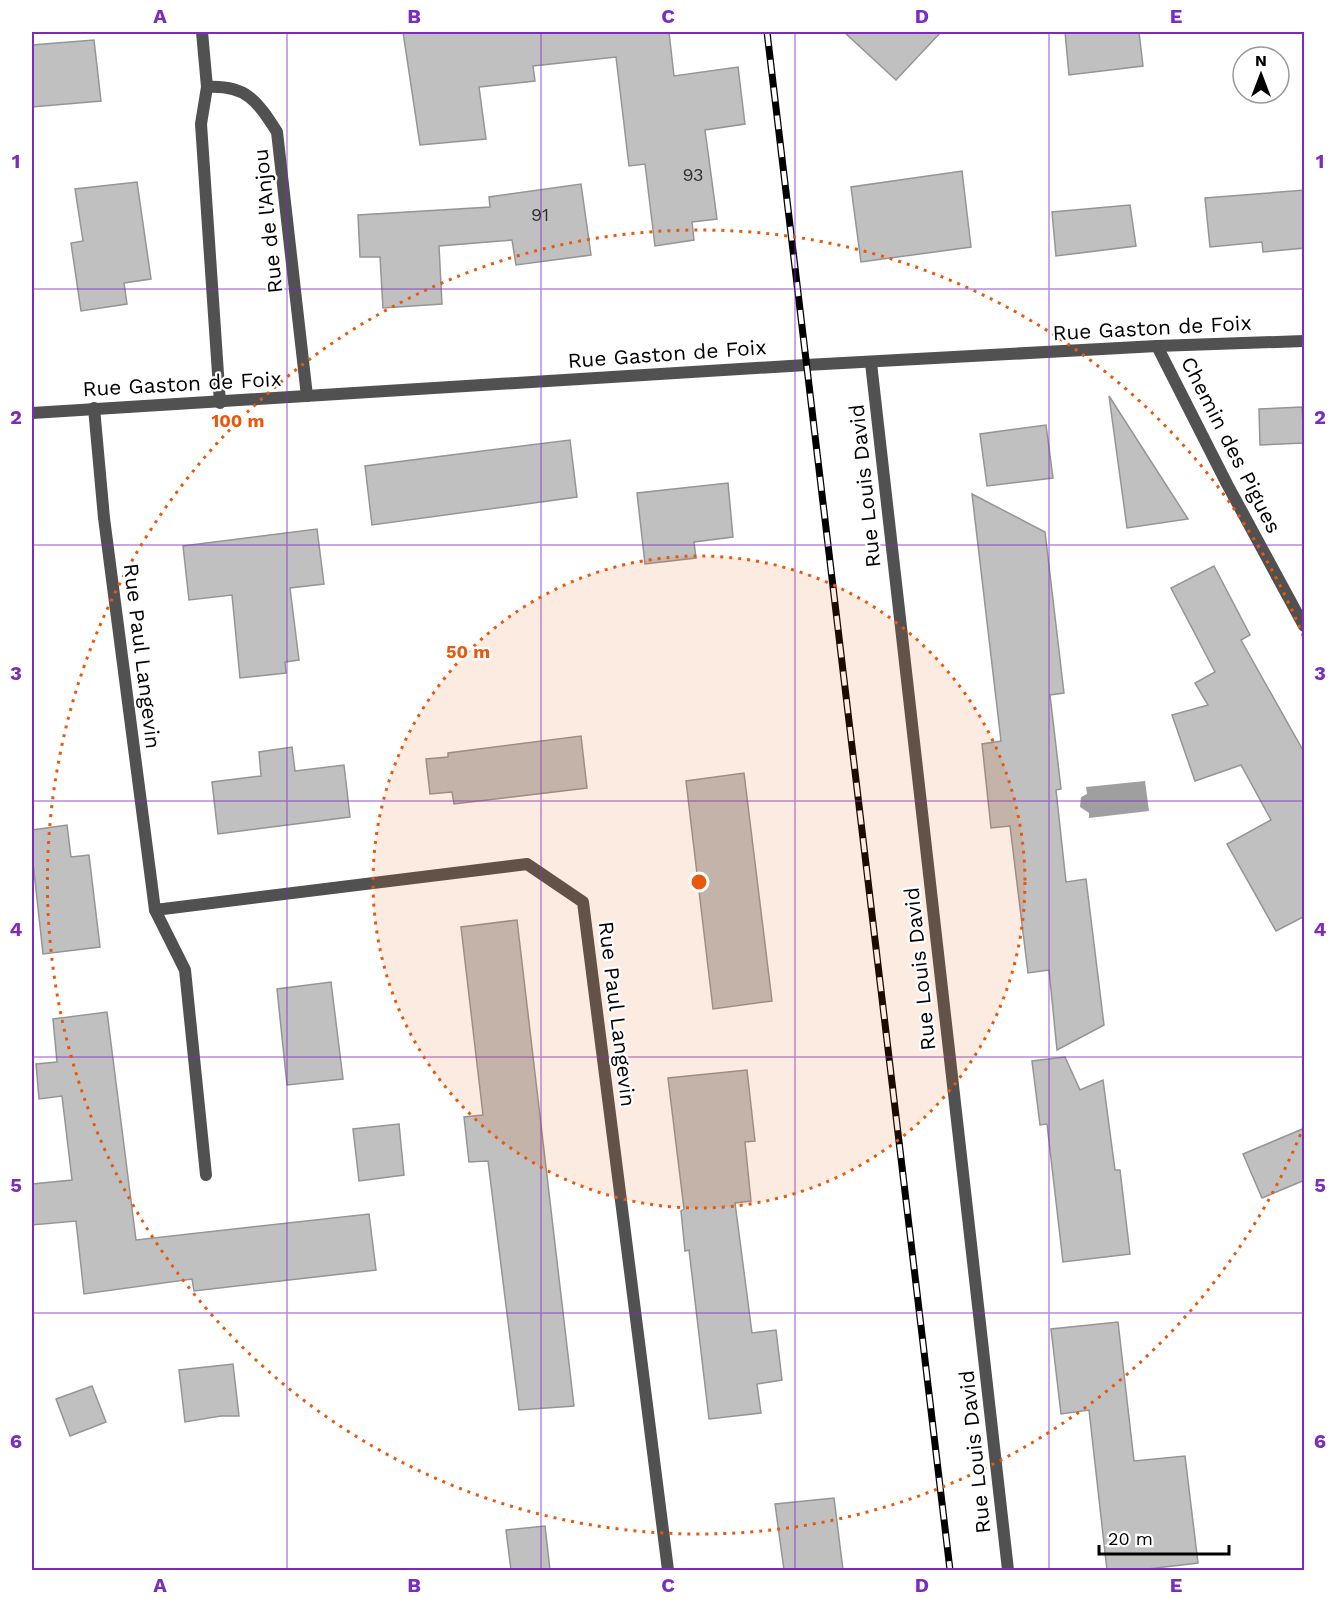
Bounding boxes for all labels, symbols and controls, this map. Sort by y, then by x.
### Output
text: A [153,4,167,28]
text: B [407,4,421,28]
text: C [661,4,675,28]
text: D [915,4,929,28]
text: E [1170,4,1182,28]
north arrow [1231,45,1291,105]
text: N [1255,51,1267,70]
street label: Rue de l'Anjou [247,148,288,295]
text: 1 [12,149,20,173]
text: 1 [1316,149,1324,173]
house number: 93 [682,164,704,185]
house number: 91 [531,204,549,225]
street label: Rue Gaston de Foix [1052,310,1252,345]
street label: Rue Gaston de Foix [567,334,767,373]
street label: Chemin des Pigues [1176,352,1287,537]
street label: Rue Gaston de Foix [82,366,282,401]
street label: Rue Louis David [844,403,886,569]
text: 2 [10,405,22,429]
text: 2 [1314,405,1326,429]
text: 100 m [211,410,265,431]
street label: Rue Paul Langevin [119,562,166,750]
text: 50 m [446,641,490,662]
text: 3 [10,661,22,685]
text: 3 [1314,661,1326,685]
centre of rings [689,872,709,892]
street label: Rue Louis David [899,886,941,1052]
text: 4 [10,917,23,941]
text: 4 [1314,917,1327,941]
street label: Rue Paul Langevin [594,920,641,1108]
text: 5 [10,1173,22,1197]
text: 5 [1314,1173,1326,1197]
street label: Rue Louis David [954,1369,996,1535]
text: 6 [10,1429,22,1453]
text: 6 [1314,1429,1326,1453]
scale bar [1099,1518,1230,1556]
text: 20 m [1108,1528,1153,1549]
text: A [153,1573,167,1597]
text: B [407,1573,421,1597]
text: C [661,1573,675,1597]
text: D [915,1573,929,1597]
text: E [1170,1573,1182,1597]

